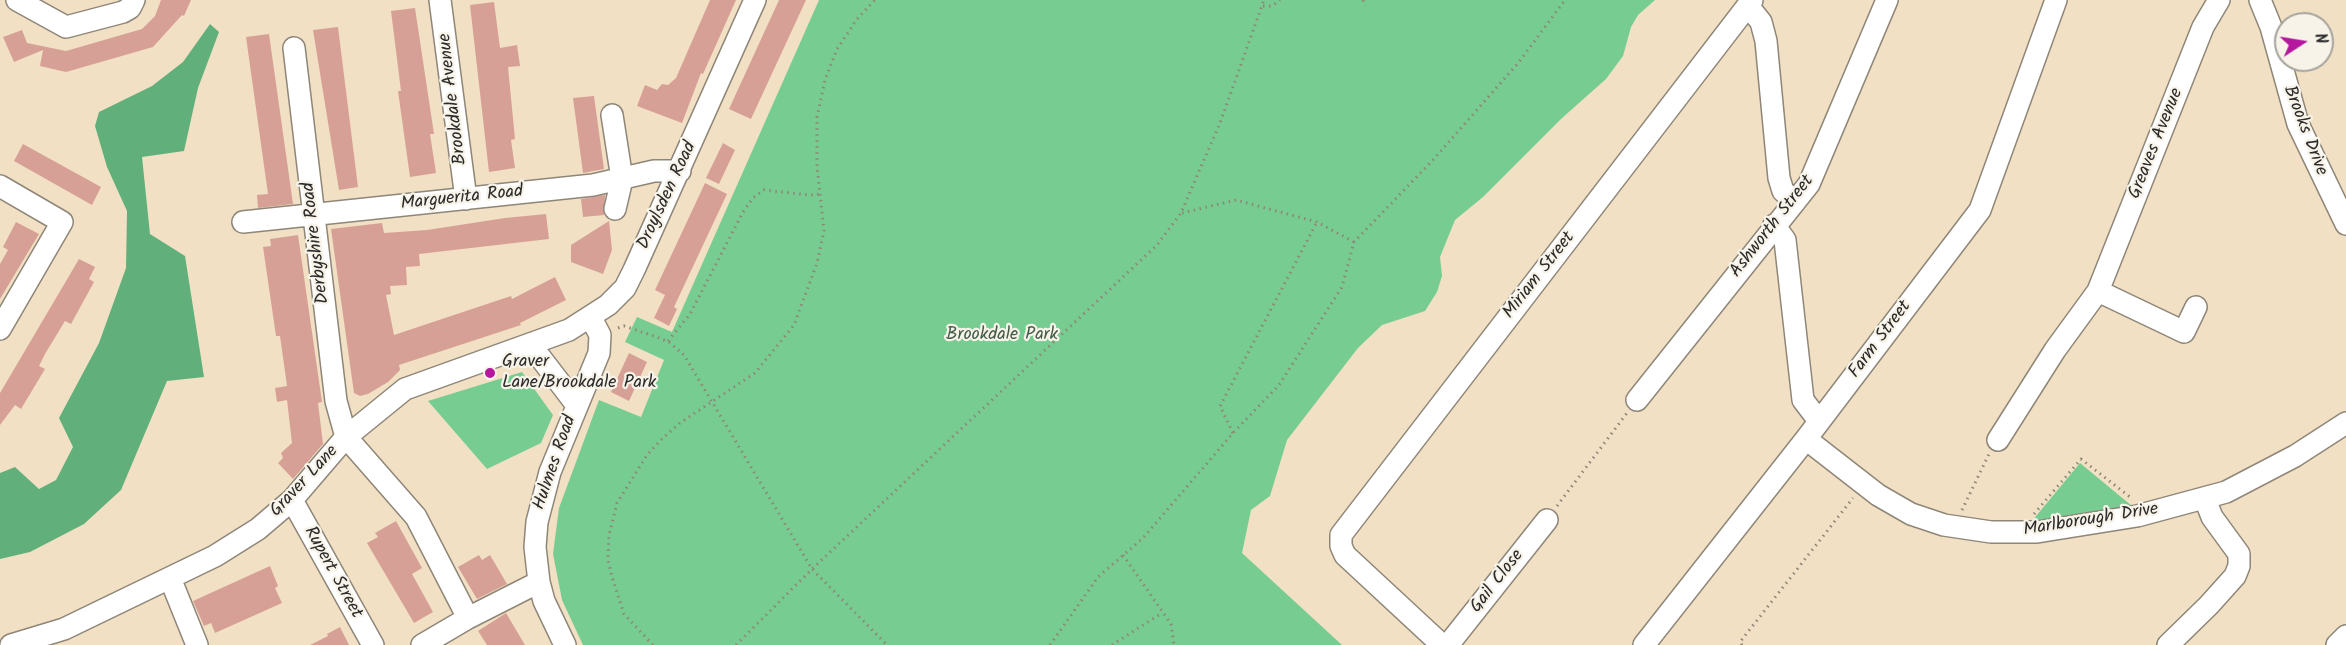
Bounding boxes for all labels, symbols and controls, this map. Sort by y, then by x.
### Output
north arrow [2274,12,2334,72]
text: N [2307,31,2333,46]
street label: Brookdale Avenue [435,32,473,166]
street label: Brooks Drive [2277,83,2331,179]
street label: Greaves Avenue [2125,86,2189,202]
street label: Droylsden Road [634,139,702,253]
street label: Ashworth Street [1726,172,1820,282]
street label: Derbyshire Road [299,181,335,305]
street label: Marguerita Road [400,182,524,216]
street label: Miriam Street [1499,228,1581,324]
street label: Farm Street [1845,297,1917,383]
park label: Brookdale Park [946,325,1058,347]
place label: Graver Lane/Brookdale Park [502,352,656,394]
marker: Graver Lane/Brookdale Park [483,366,497,380]
street label: Hulmes Road [530,413,582,513]
street label: Graver Lane [266,442,344,522]
street label: Marlborough Drive [2022,500,2160,542]
street label: Rupert Street [298,523,366,623]
street label: Gail Close [1467,546,1529,618]

